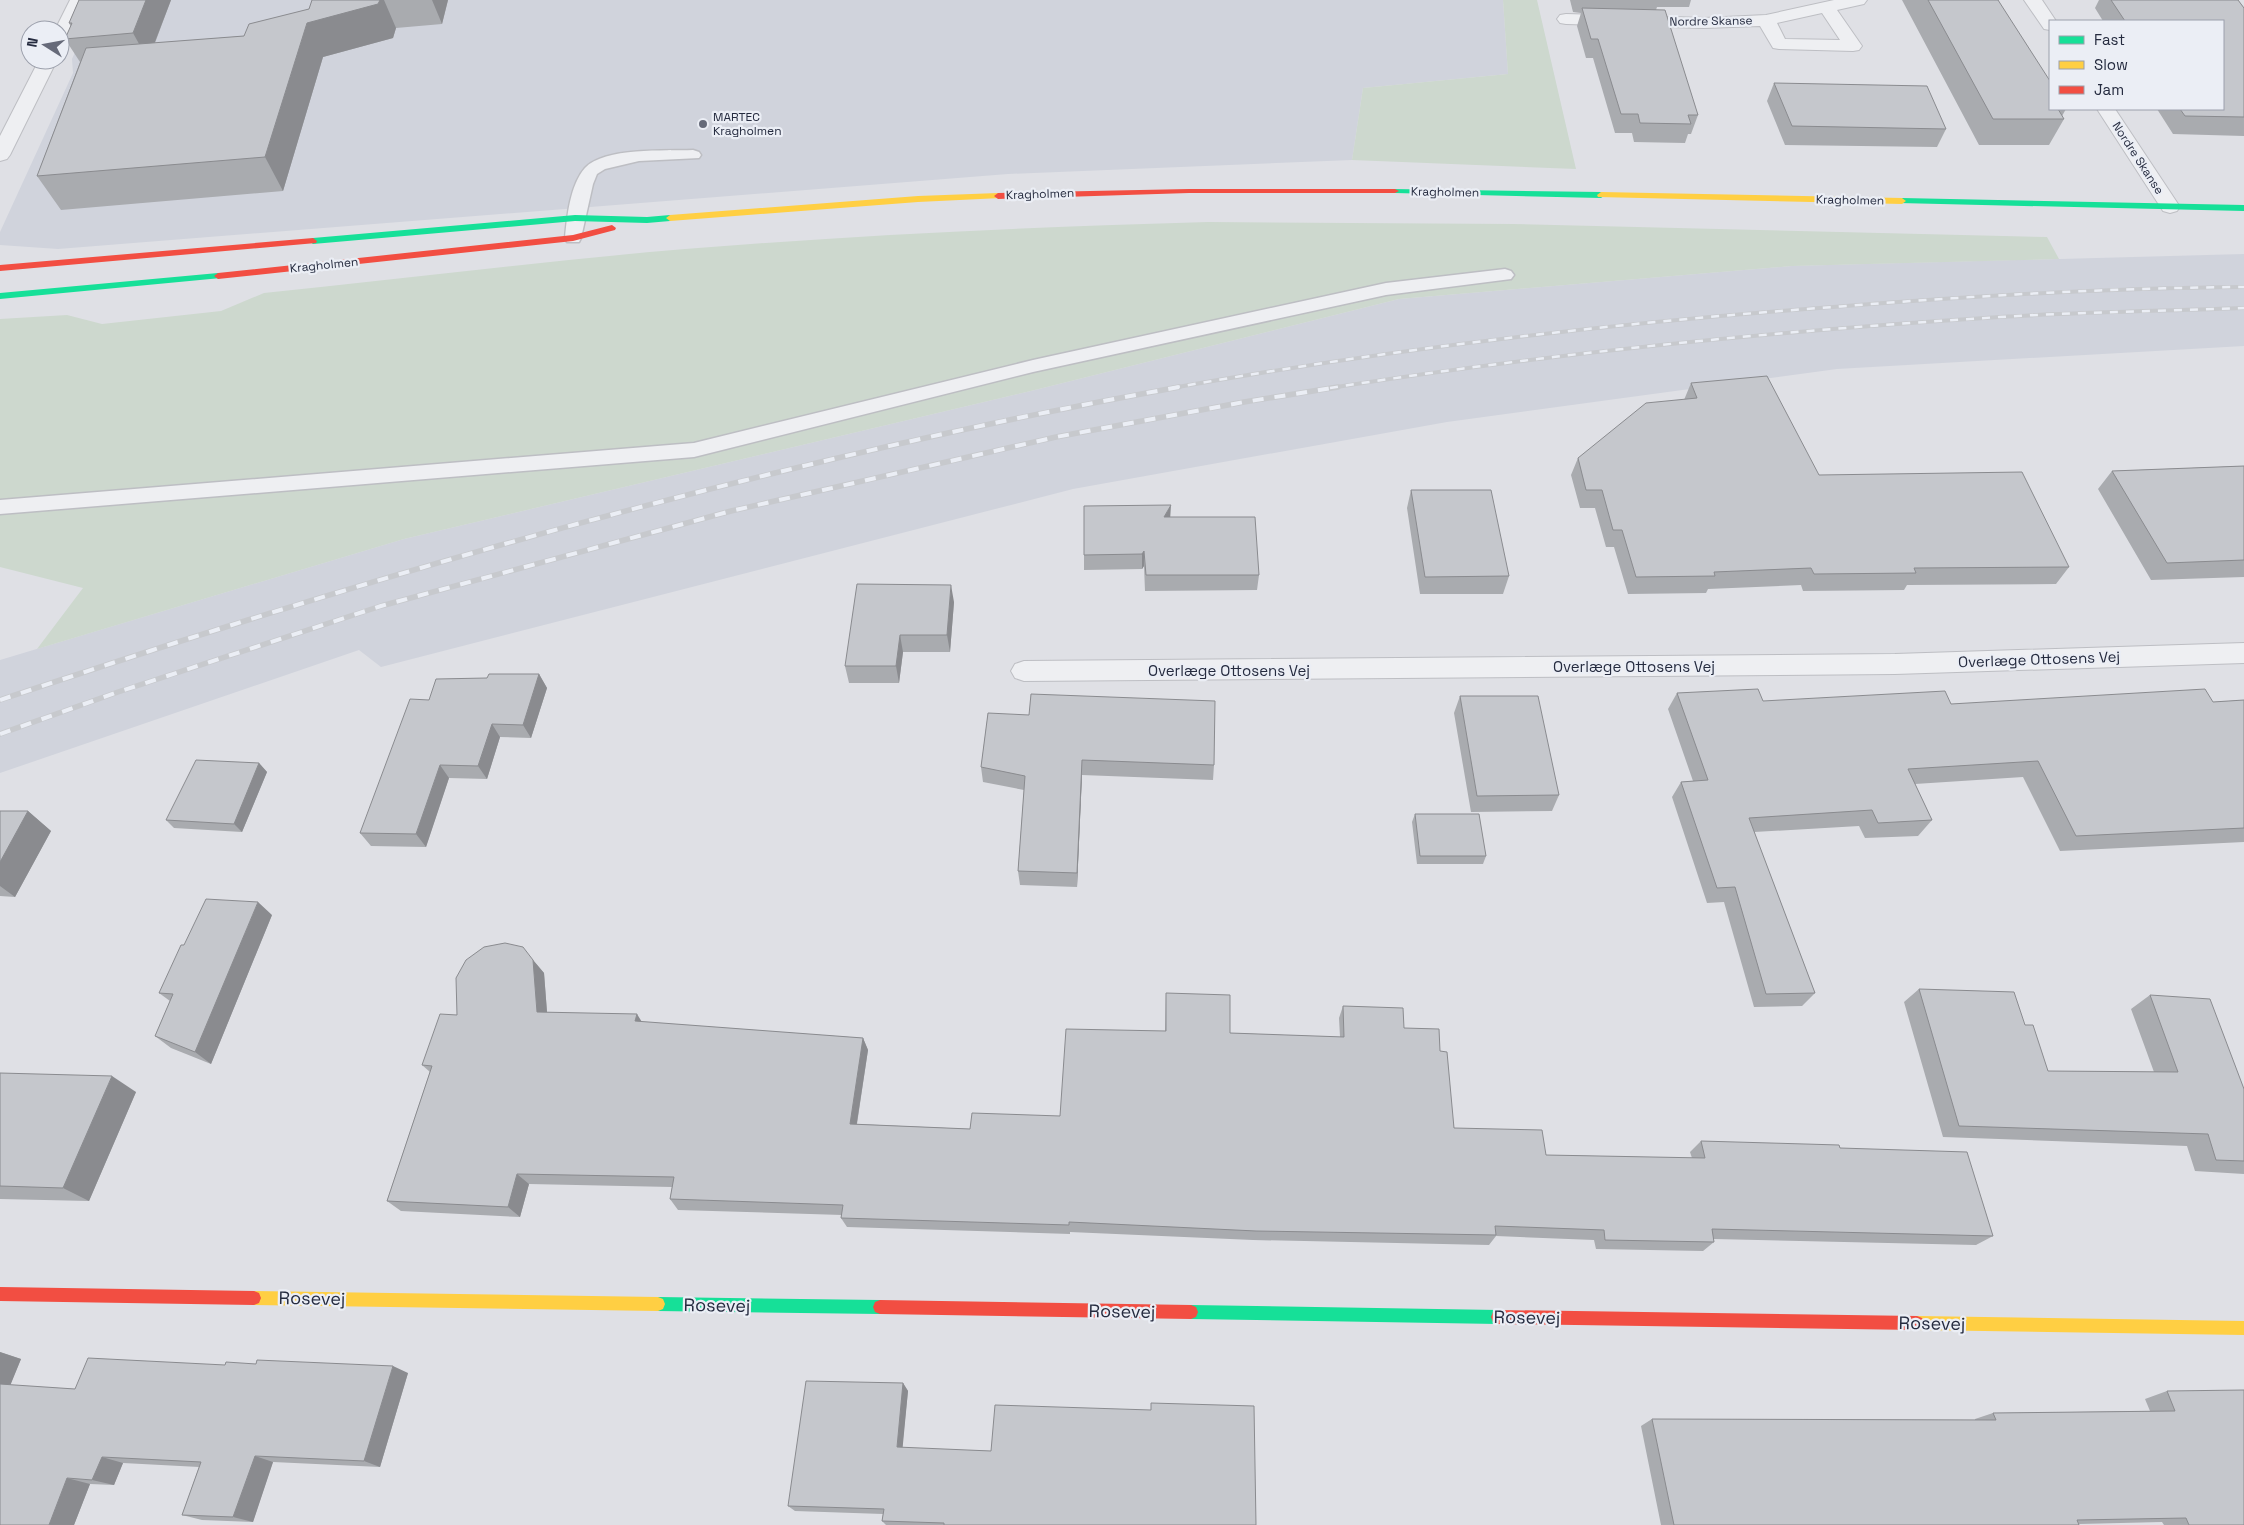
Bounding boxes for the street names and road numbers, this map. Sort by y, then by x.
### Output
street label: Nordre Skanse [1669,12,1753,30]
street label: Nordre Skanse [2109,119,2167,197]
street label: Kragholmen [1411,183,1479,201]
street label: Kragholmen [1005,185,1075,203]
street label: Kragholmen [1816,191,1884,209]
street label: Kragholmen [289,253,359,277]
street label: Overlæge Ottosens Vej [1958,647,2120,671]
street label: Overlæge Ottosens Vej [1553,657,1715,676]
street label: Overlæge Ottosens Vej [1148,661,1310,680]
street label: Rosevej [278,1286,346,1310]
street label: Rosevej [683,1293,751,1317]
street label: Rosevej [1088,1299,1156,1323]
street label: Rosevej [1493,1305,1561,1329]
street label: Rosevej [1898,1311,1966,1335]

